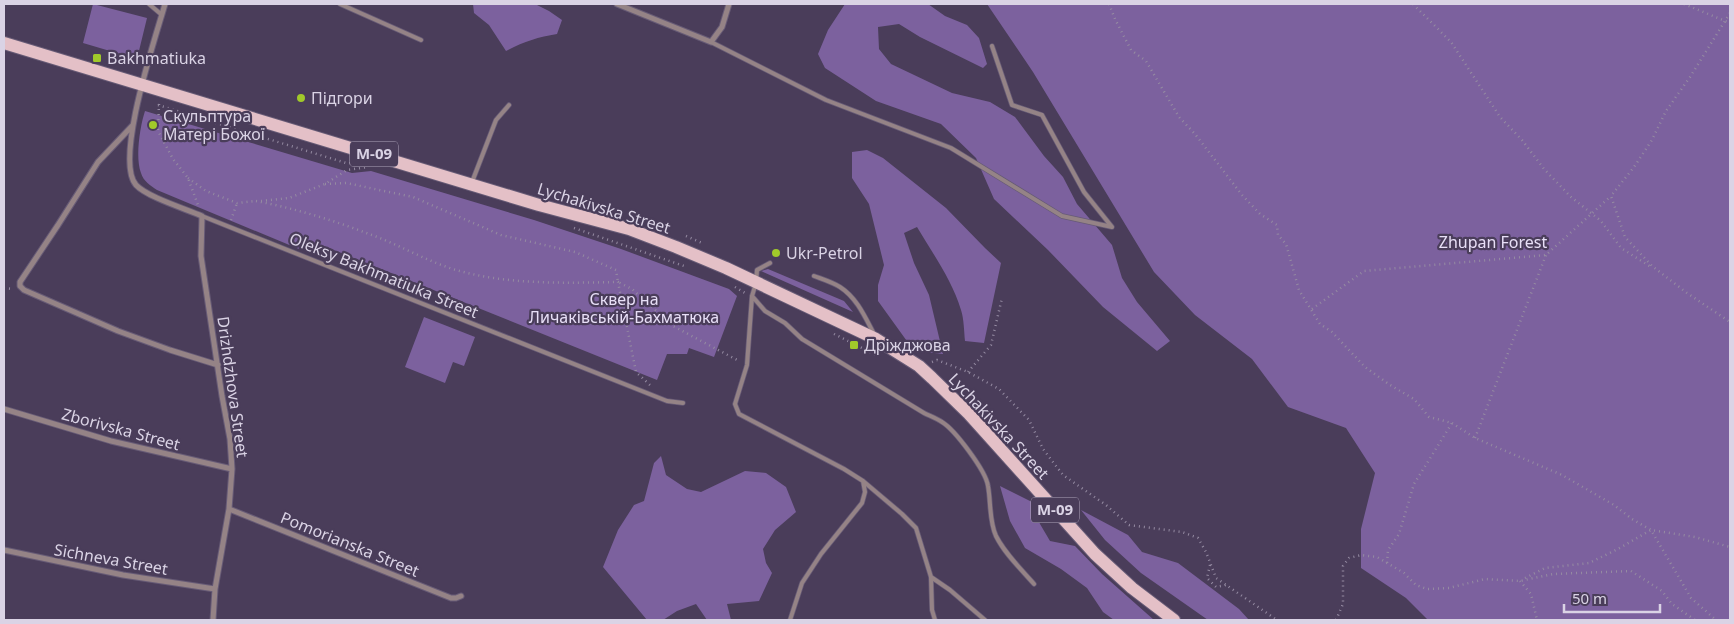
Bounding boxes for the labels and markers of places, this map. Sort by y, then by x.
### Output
place label: Bakhmatiuka [107,47,206,69]
marker: Bakhmatiuka [91,52,103,64]
place label: Підгори [311,87,373,109]
marker: Підгори [295,92,307,104]
place label: Скульптура Матері Божої [163,105,265,145]
marker: Скульптура Матері Божої [147,119,159,131]
place label: Ukr-Petrol [786,242,863,264]
marker: Ukr-Petrol [770,247,782,259]
place label: Дріжджова [864,334,951,356]
marker: Дріжджова [848,339,860,351]

